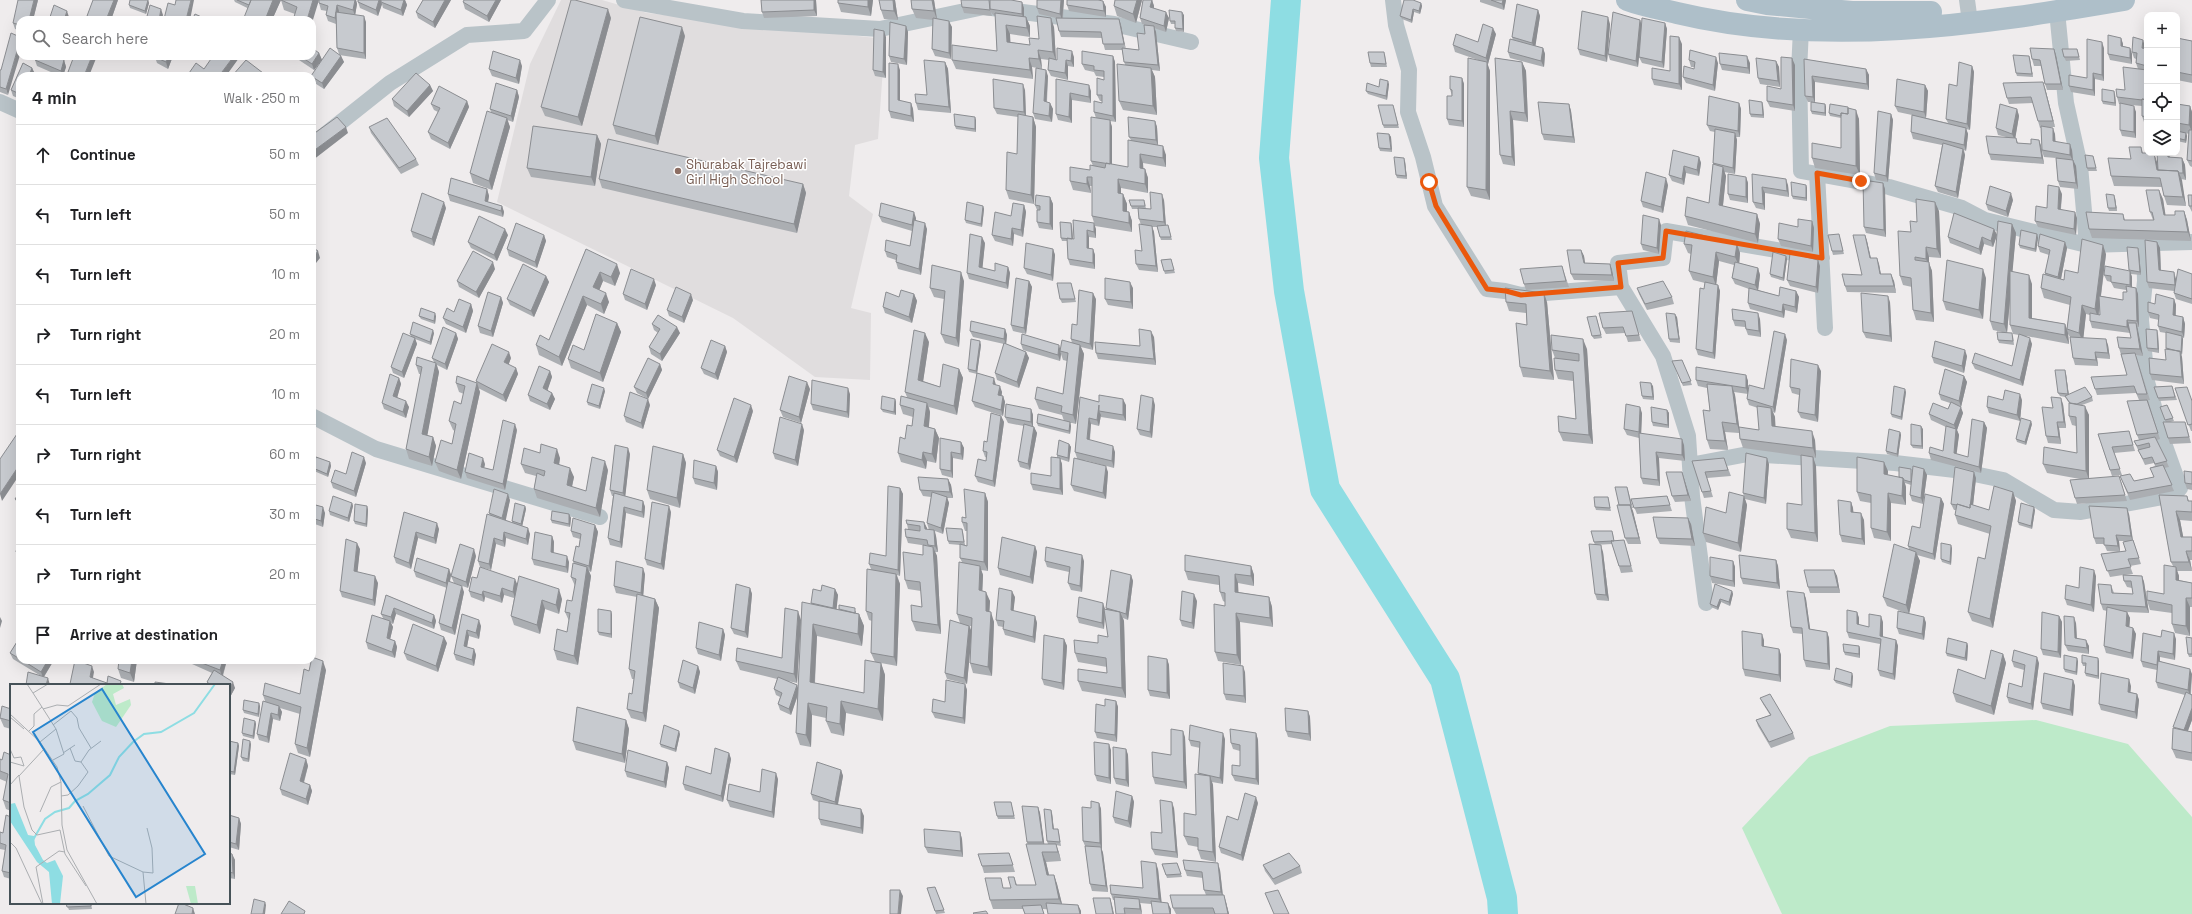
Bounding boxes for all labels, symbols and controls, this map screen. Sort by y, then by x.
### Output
map controls [2144,12,2180,156]
button: + [2144,12,2180,48]
search box [16,16,316,60]
icon: search [30,27,52,49]
text: Search here [62,29,148,48]
button: − [2144,48,2180,84]
button: locate [2144,84,2180,120]
text: 4 min [32,87,77,109]
text: Walk · 250 m [224,90,300,107]
button: layers [2144,120,2180,156]
icon: ahead [32,144,54,166]
text: Continue [70,145,136,164]
text: 50 m [269,146,300,163]
place label: Shurabak Tajrebawi Girl High School [686,156,807,188]
marker: Shurabak Tajrebawi Girl High School [673,166,683,176]
route end [1852,172,1870,190]
route start [1420,173,1438,191]
icon: left [32,204,54,226]
text: Turn left [70,205,132,224]
text: 50 m [269,206,300,223]
icon: left [32,264,54,286]
text: Turn left [70,265,132,284]
text: 10 m [272,266,300,283]
icon: right [32,324,54,346]
text: Turn right [70,325,141,344]
text: 20 m [269,326,300,343]
icon: left [32,384,54,406]
text: Turn left [70,385,132,404]
text: 10 m [272,386,300,403]
icon: right [32,444,54,466]
text: Turn right [70,445,141,464]
text: 60 m [269,446,300,463]
icon: left [32,504,54,526]
text: Turn left [70,505,132,524]
text: 30 m [269,506,300,523]
icon: right [32,564,54,586]
text: Turn right [70,565,141,584]
text: 20 m [269,566,300,583]
icon: arrive [32,624,54,646]
text: Arrive at destination [70,625,218,644]
inset map [10,684,230,904]

